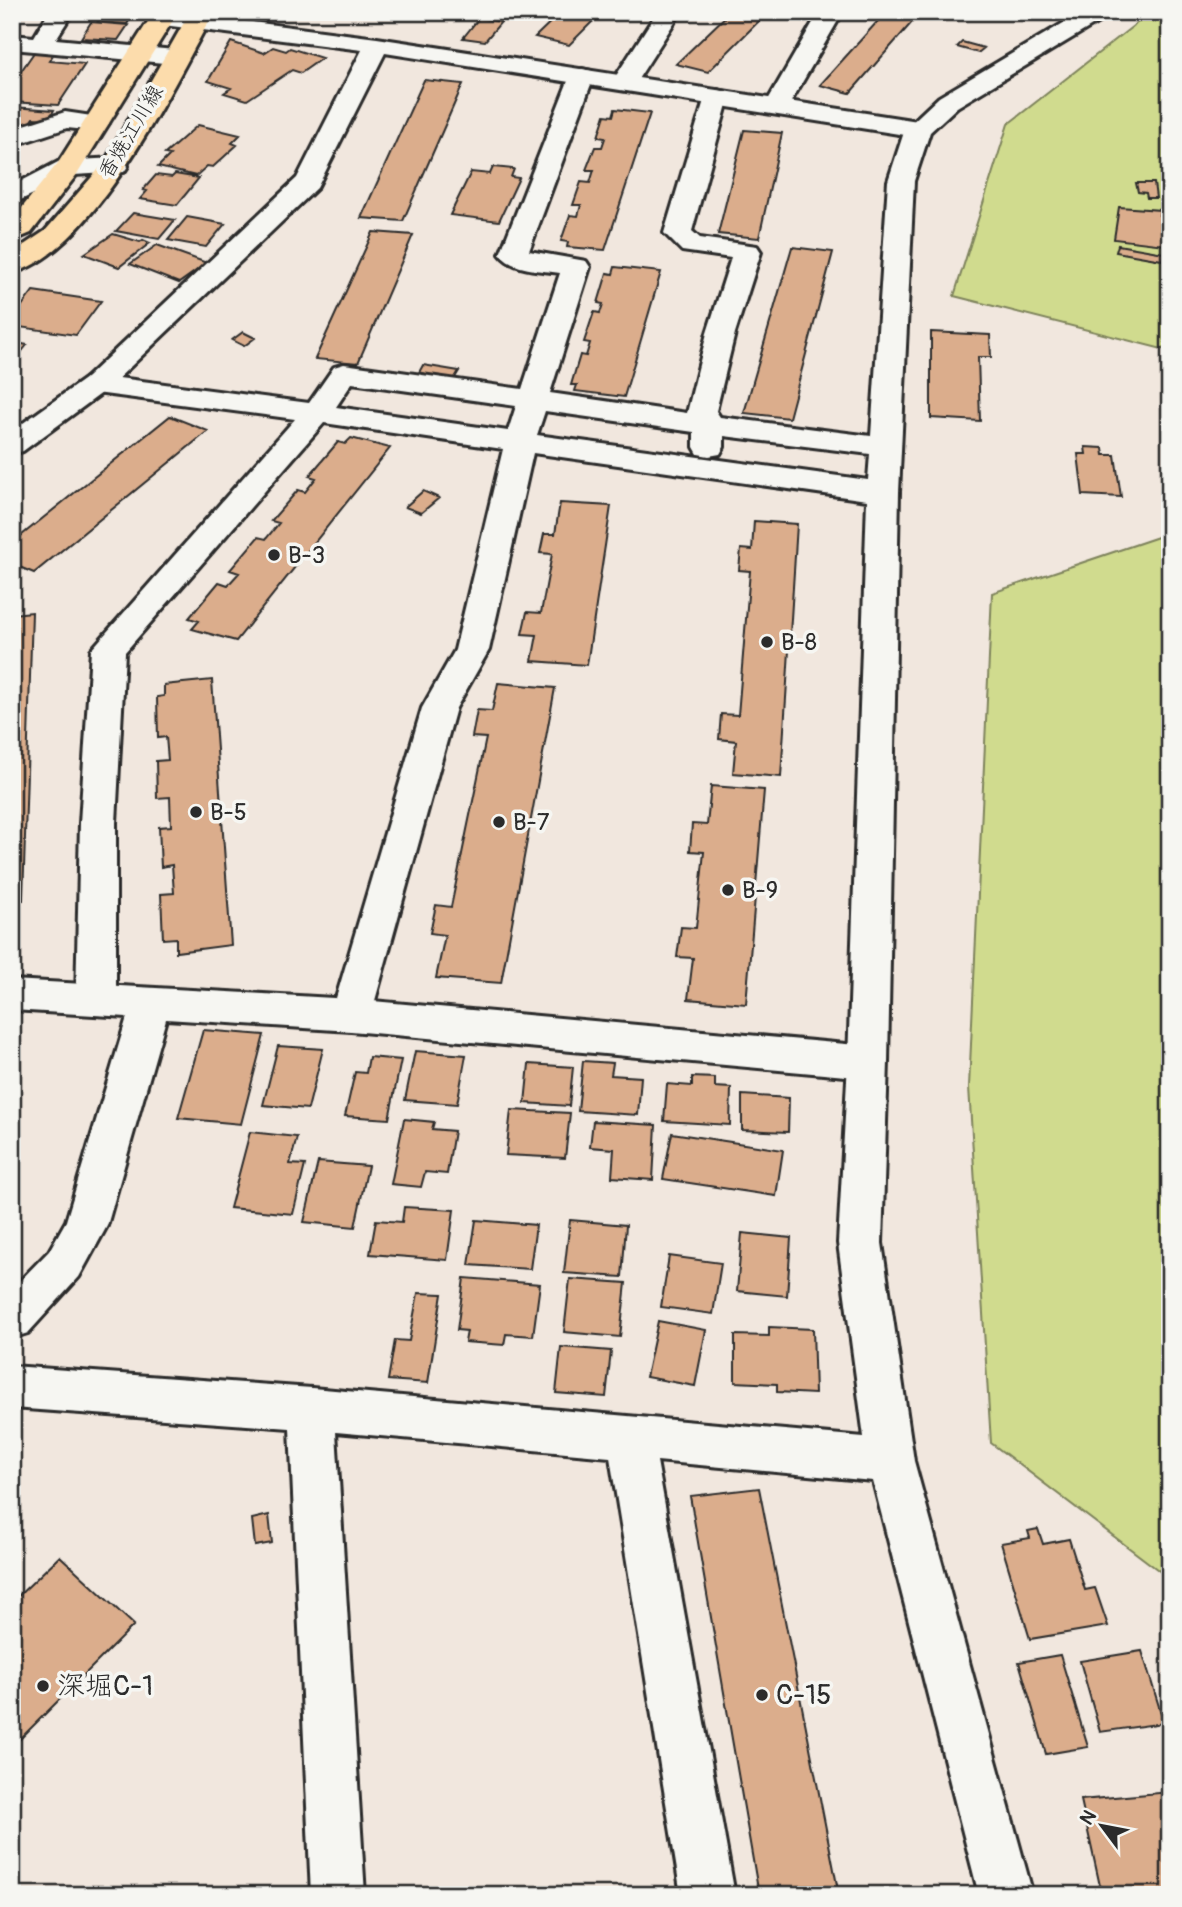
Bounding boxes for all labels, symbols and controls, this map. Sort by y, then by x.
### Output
street label: 香焼江川線 [92,80,170,184]
place label: B-3 [288,541,325,570]
marker: B-3 [266,547,282,563]
place label: B-8 [781,628,817,657]
marker: B-8 [759,634,775,650]
place label: B-5 [210,798,247,827]
marker: B-5 [188,804,204,820]
place label: B-7 [513,808,550,837]
marker: B-7 [491,814,507,830]
place label: B-9 [742,876,778,905]
marker: B-9 [720,882,736,898]
place label: 深堀C-1 [57,1669,153,1704]
marker: 深堀C-1 [35,1678,51,1694]
place label: C-15 [776,1678,831,1713]
marker: C-15 [754,1687,770,1703]
north arrow [1066,1792,1136,1862]
text: N [1075,1806,1102,1829]

